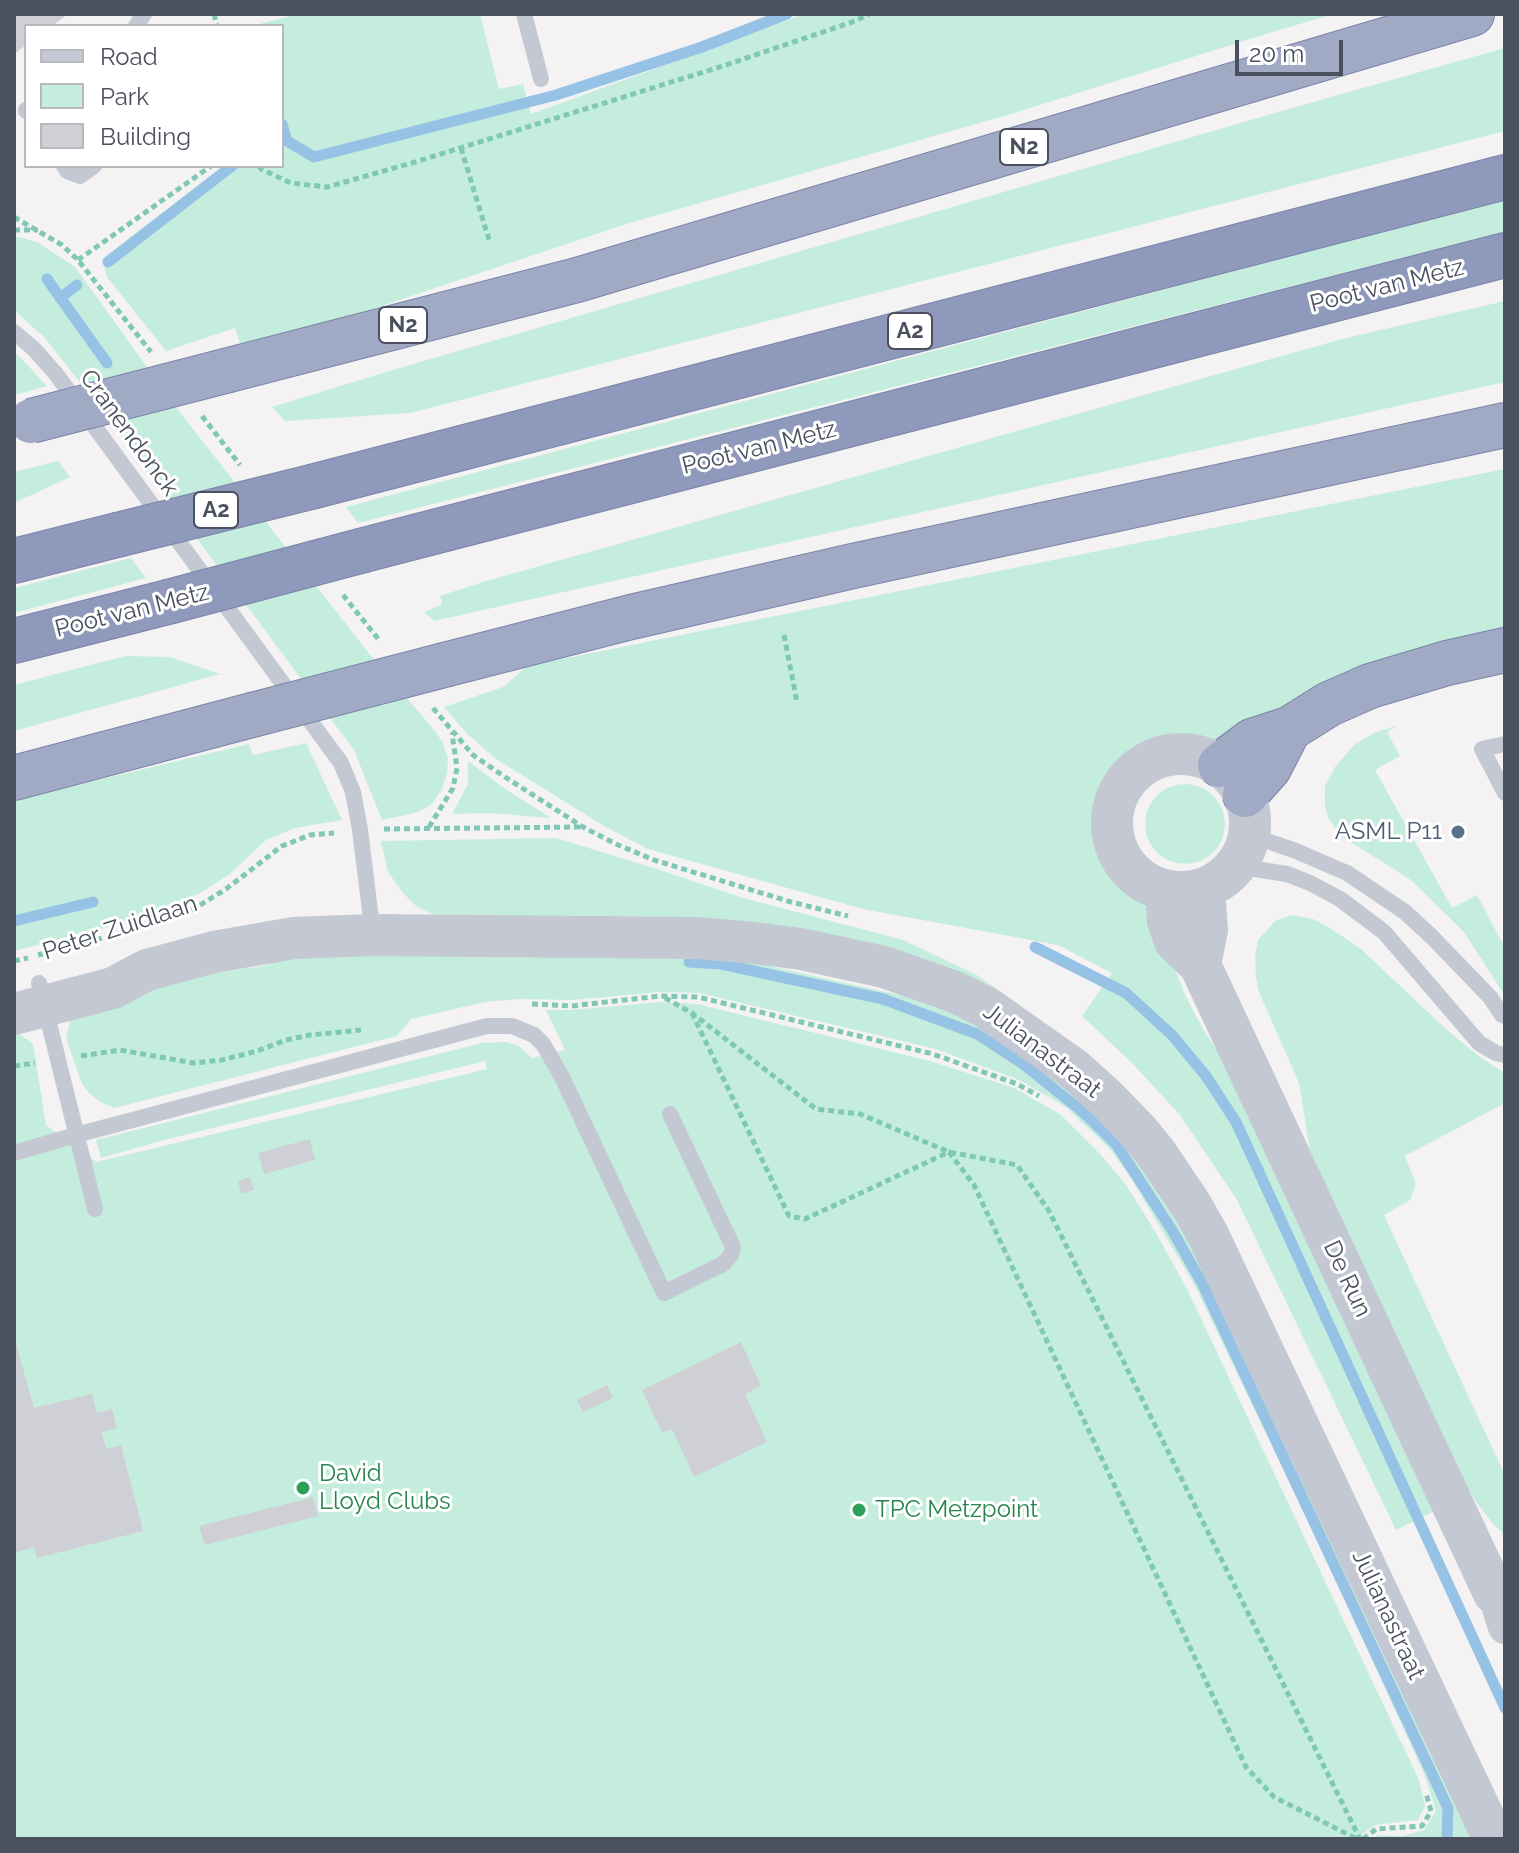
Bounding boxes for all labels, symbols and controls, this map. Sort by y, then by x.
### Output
legend [24,24,284,168]
scale bar [1239,24,1347,74]
text: 20 m [1249,39,1304,68]
text: Road [100,42,158,71]
text: Park [100,82,149,111]
text: Building [100,122,191,151]
road number: N2 [1000,129,1048,165]
street label: Poot van Metz [1307,253,1467,319]
road number: N2 [379,307,427,343]
road number: A2 [888,313,932,349]
street label: Cranendonck [74,364,184,502]
street label: Poot van Metz [679,415,839,481]
road number: A2 [194,492,238,528]
street label: Poot van Metz [52,578,212,644]
place label: ASML P11 [1335,818,1442,846]
marker: ASML P11 [1449,823,1467,841]
street label: Peter Zuidlaan [39,889,201,967]
street label: Julianastraat [978,997,1106,1105]
street label: De Run [1317,1236,1377,1322]
place label: David Lloyd Clubs [319,1460,451,1516]
marker: David Lloyd Clubs [294,1479,312,1497]
place label: TPC Metzpoint [875,1496,1038,1524]
marker: TPC Metzpoint [850,1501,868,1519]
street label: Julianastraat [1345,1546,1431,1684]

